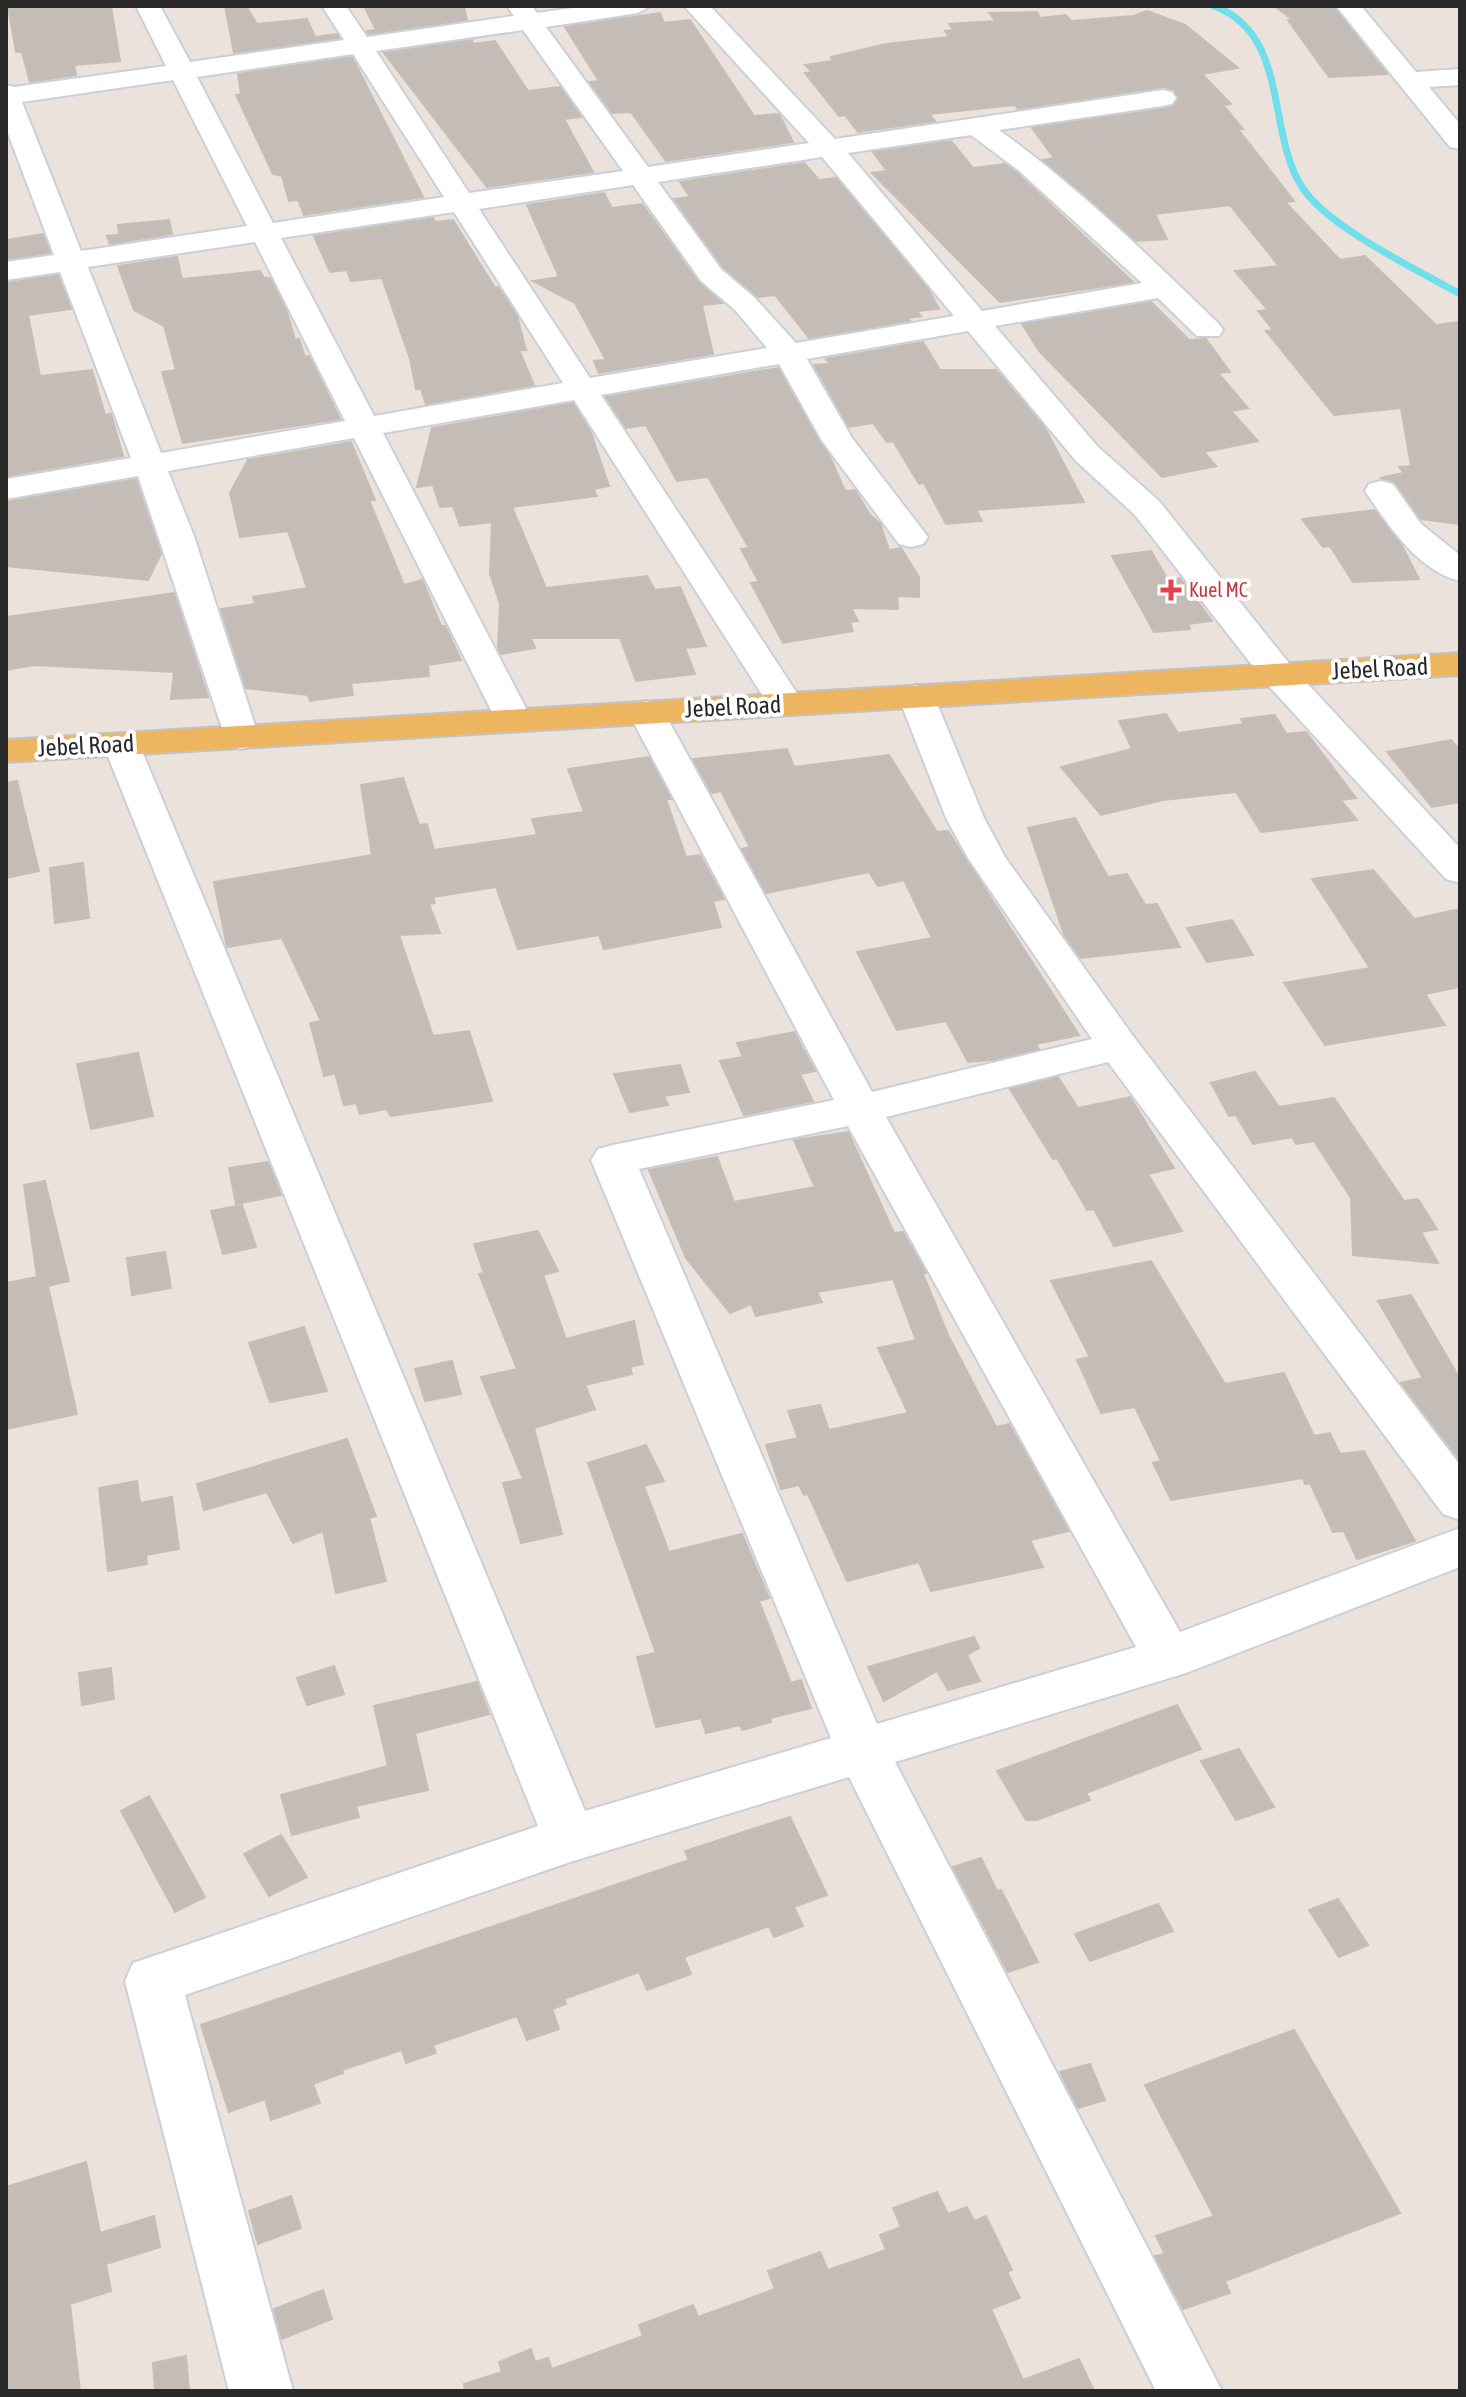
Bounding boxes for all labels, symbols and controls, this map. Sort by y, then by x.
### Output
place label: Kuel MC [1189,578,1248,601]
marker: Kuel MC [1160,579,1182,601]
street label: Jebel Road [1331,652,1429,685]
street label: Jebel Road [684,690,782,723]
street label: Jebel Road [37,729,135,762]

